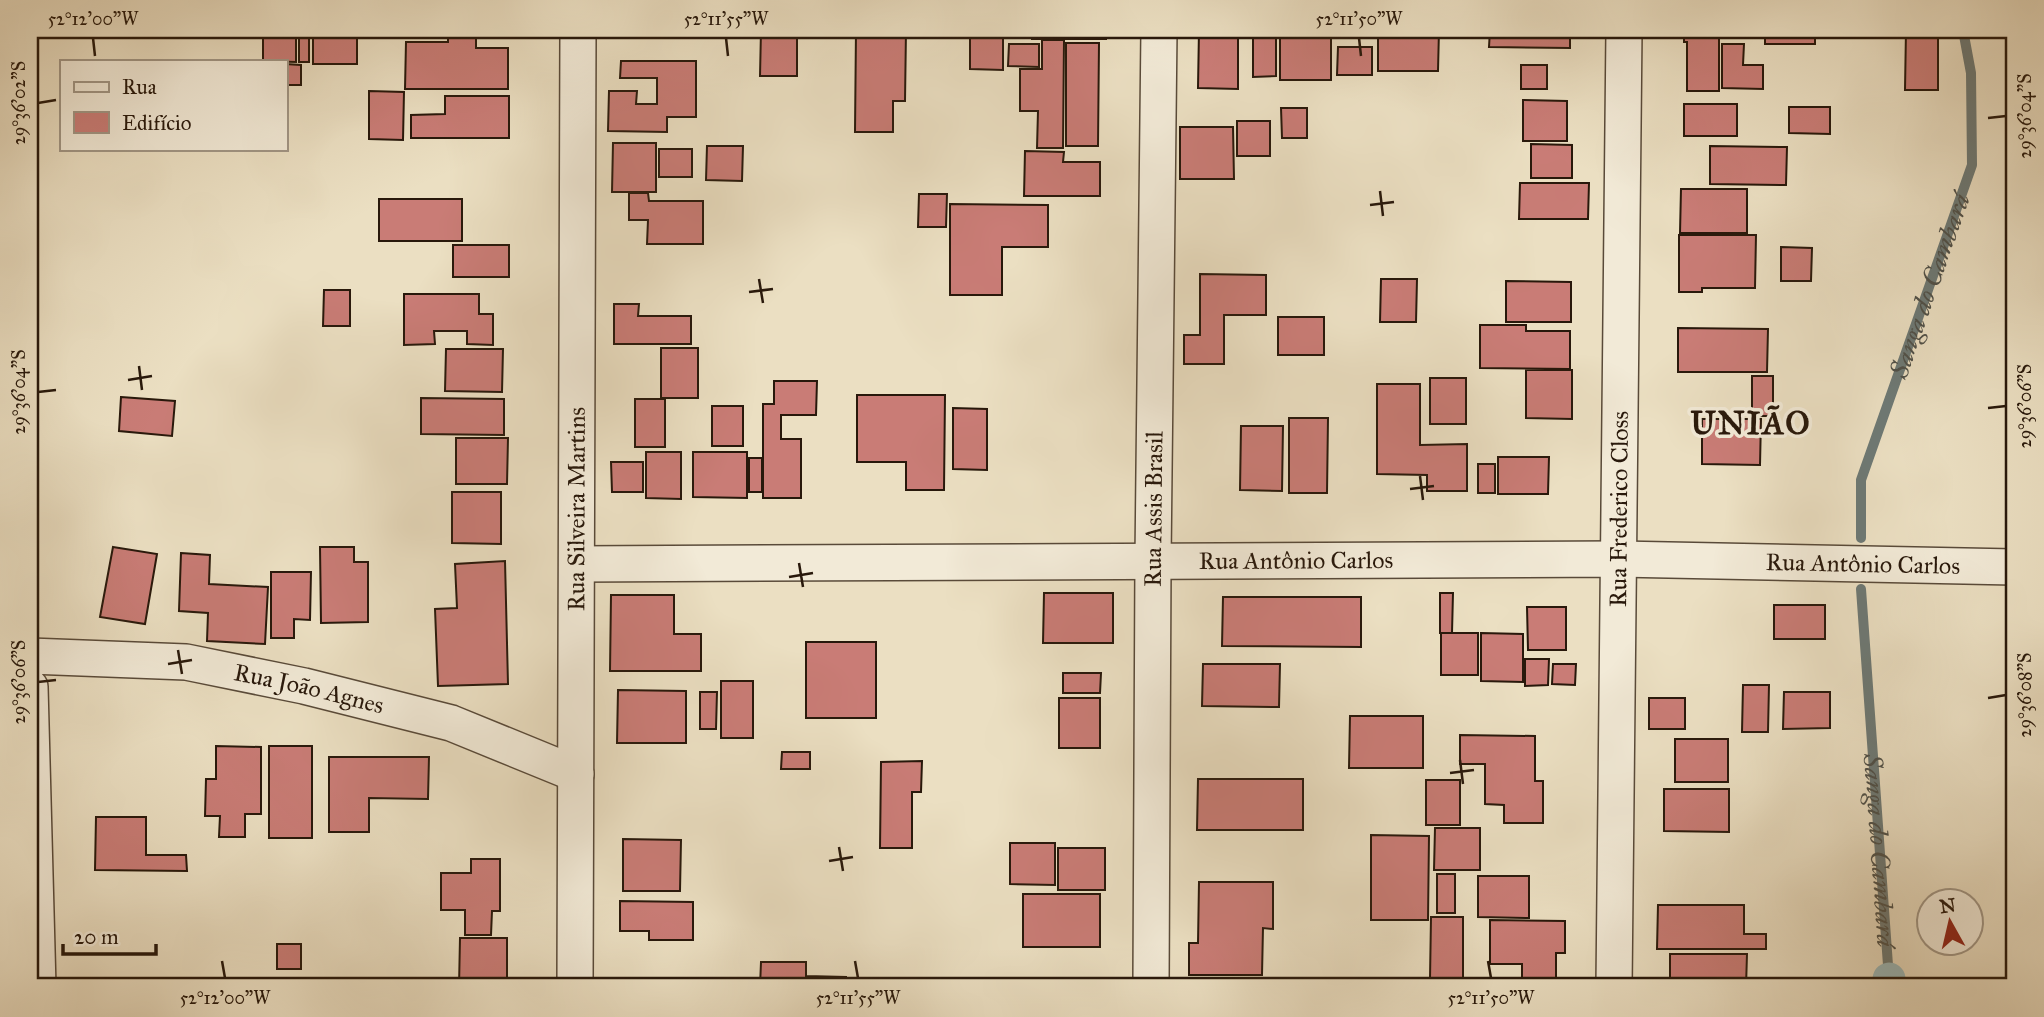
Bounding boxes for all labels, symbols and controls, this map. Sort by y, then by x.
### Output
text: 52°12'00"W [48,8,139,30]
text: 52°11'55"W [684,8,769,30]
text: 52°11'50"W [1316,8,1403,30]
legend [60,60,287,150]
text: 29°36'02"S [8,61,30,145]
text: 29°36'04"S [2014,73,2036,159]
text: Rua [122,74,157,100]
text: Edifício [122,110,192,136]
water label: Sanga do Cambará [1882,186,1978,383]
text: 29°36'04"S [8,349,30,435]
text: 29°36'06"S [2014,364,2036,448]
district label: UNIÃO [1690,404,1812,443]
street label: Rua Silveira Martins [561,407,592,611]
street label: Rua Frederico Closs [1603,411,1635,607]
street label: Rua Assis Brasil [1138,430,1169,587]
street label: Rua Antônio Carlos [1199,545,1393,576]
street label: Rua Antônio Carlos [1765,547,1960,581]
text: 29°36'06"S [8,640,30,724]
text: 29°36'08"S [2014,653,2036,737]
street label: Rua João Agnes [231,657,387,721]
water label: Sanga do Cambará [1857,752,1903,952]
north arrow [1914,888,1984,958]
text: N [1938,893,1957,918]
scale bar [63,912,156,956]
text: 20 m [74,924,119,950]
text: 52°12'00"W [180,987,271,1009]
text: 52°11'55"W [816,987,901,1009]
text: 52°11'50"W [1448,987,1535,1009]

